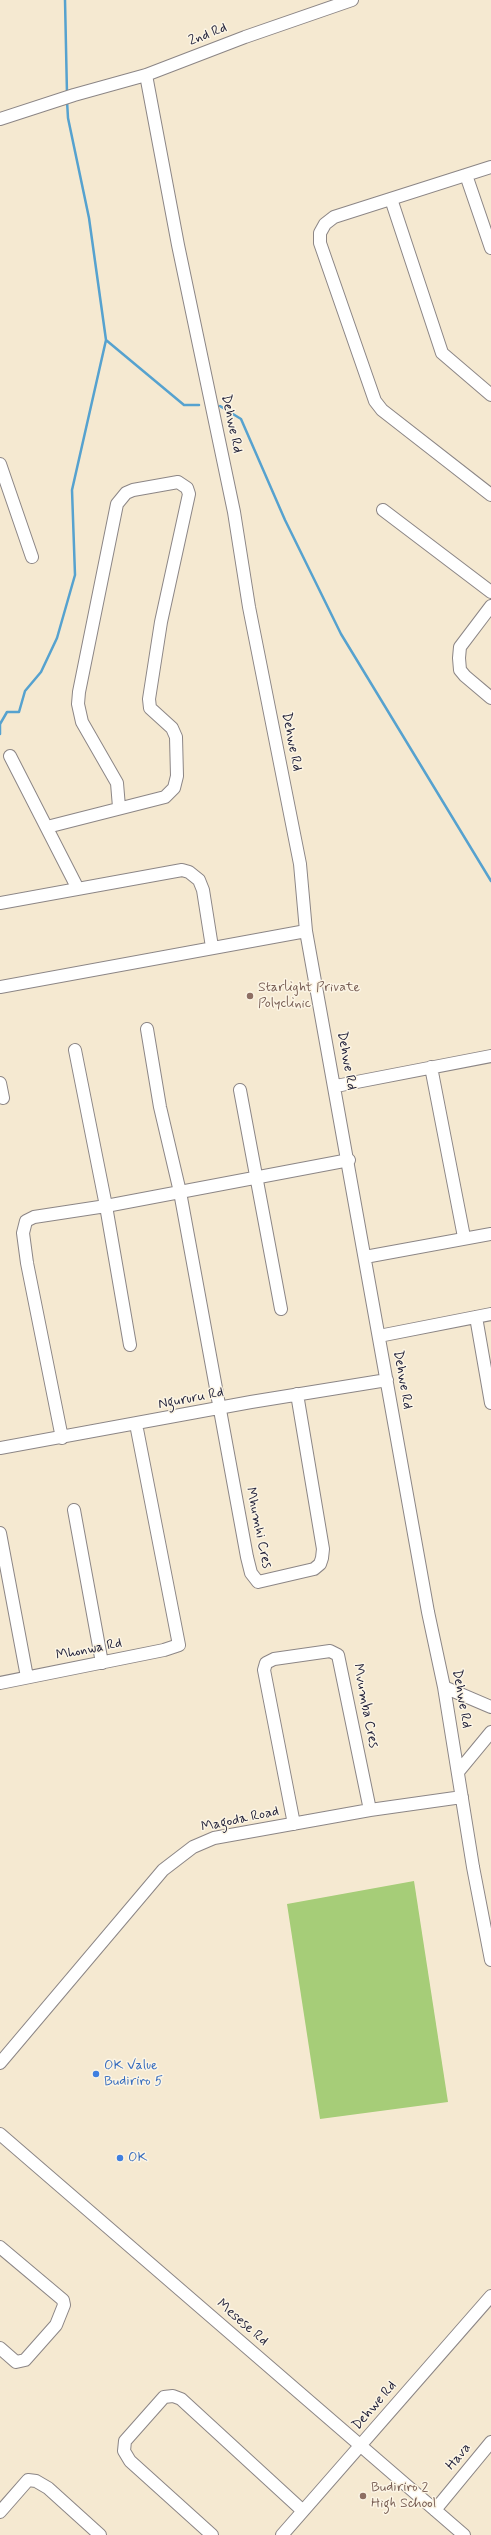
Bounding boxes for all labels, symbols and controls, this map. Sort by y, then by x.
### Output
street label: 2nd Rd [186,20,230,50]
street label: Dehwe Rd [217,393,245,455]
street label: Dehwe Rd [277,711,305,773]
place label: Starlight Private Polyclinic [258,980,360,1012]
marker: Starlight Private Polyclinic [245,991,255,1001]
street label: Dehwe Rd [333,1030,359,1092]
street label: Dehwe Rd [389,1349,415,1411]
street label: Ngururu Rd [157,1384,225,1414]
street label: Mhumhi Cres [241,1486,275,1570]
street label: Mhonwa Rd [55,1635,123,1665]
street label: Mvumba Cres [349,1662,381,1750]
street label: Dehwe Rd [448,1668,474,1730]
street label: Magoda Road [200,1804,280,1836]
place label: OK Value Budiriro 5 [104,2058,163,2090]
marker: OK Value Budiriro 5 [91,2069,101,2079]
place label: OK [128,2150,147,2166]
marker: OK [115,2153,125,2163]
street label: Mesese Rd [213,2296,271,2350]
street label: Dehwe Rd [349,2378,401,2434]
street label: Hava [443,2440,475,2474]
place label: Budiriro 2 High School [371,2480,436,2512]
marker: Budiriro 2 High School [358,2491,368,2501]

